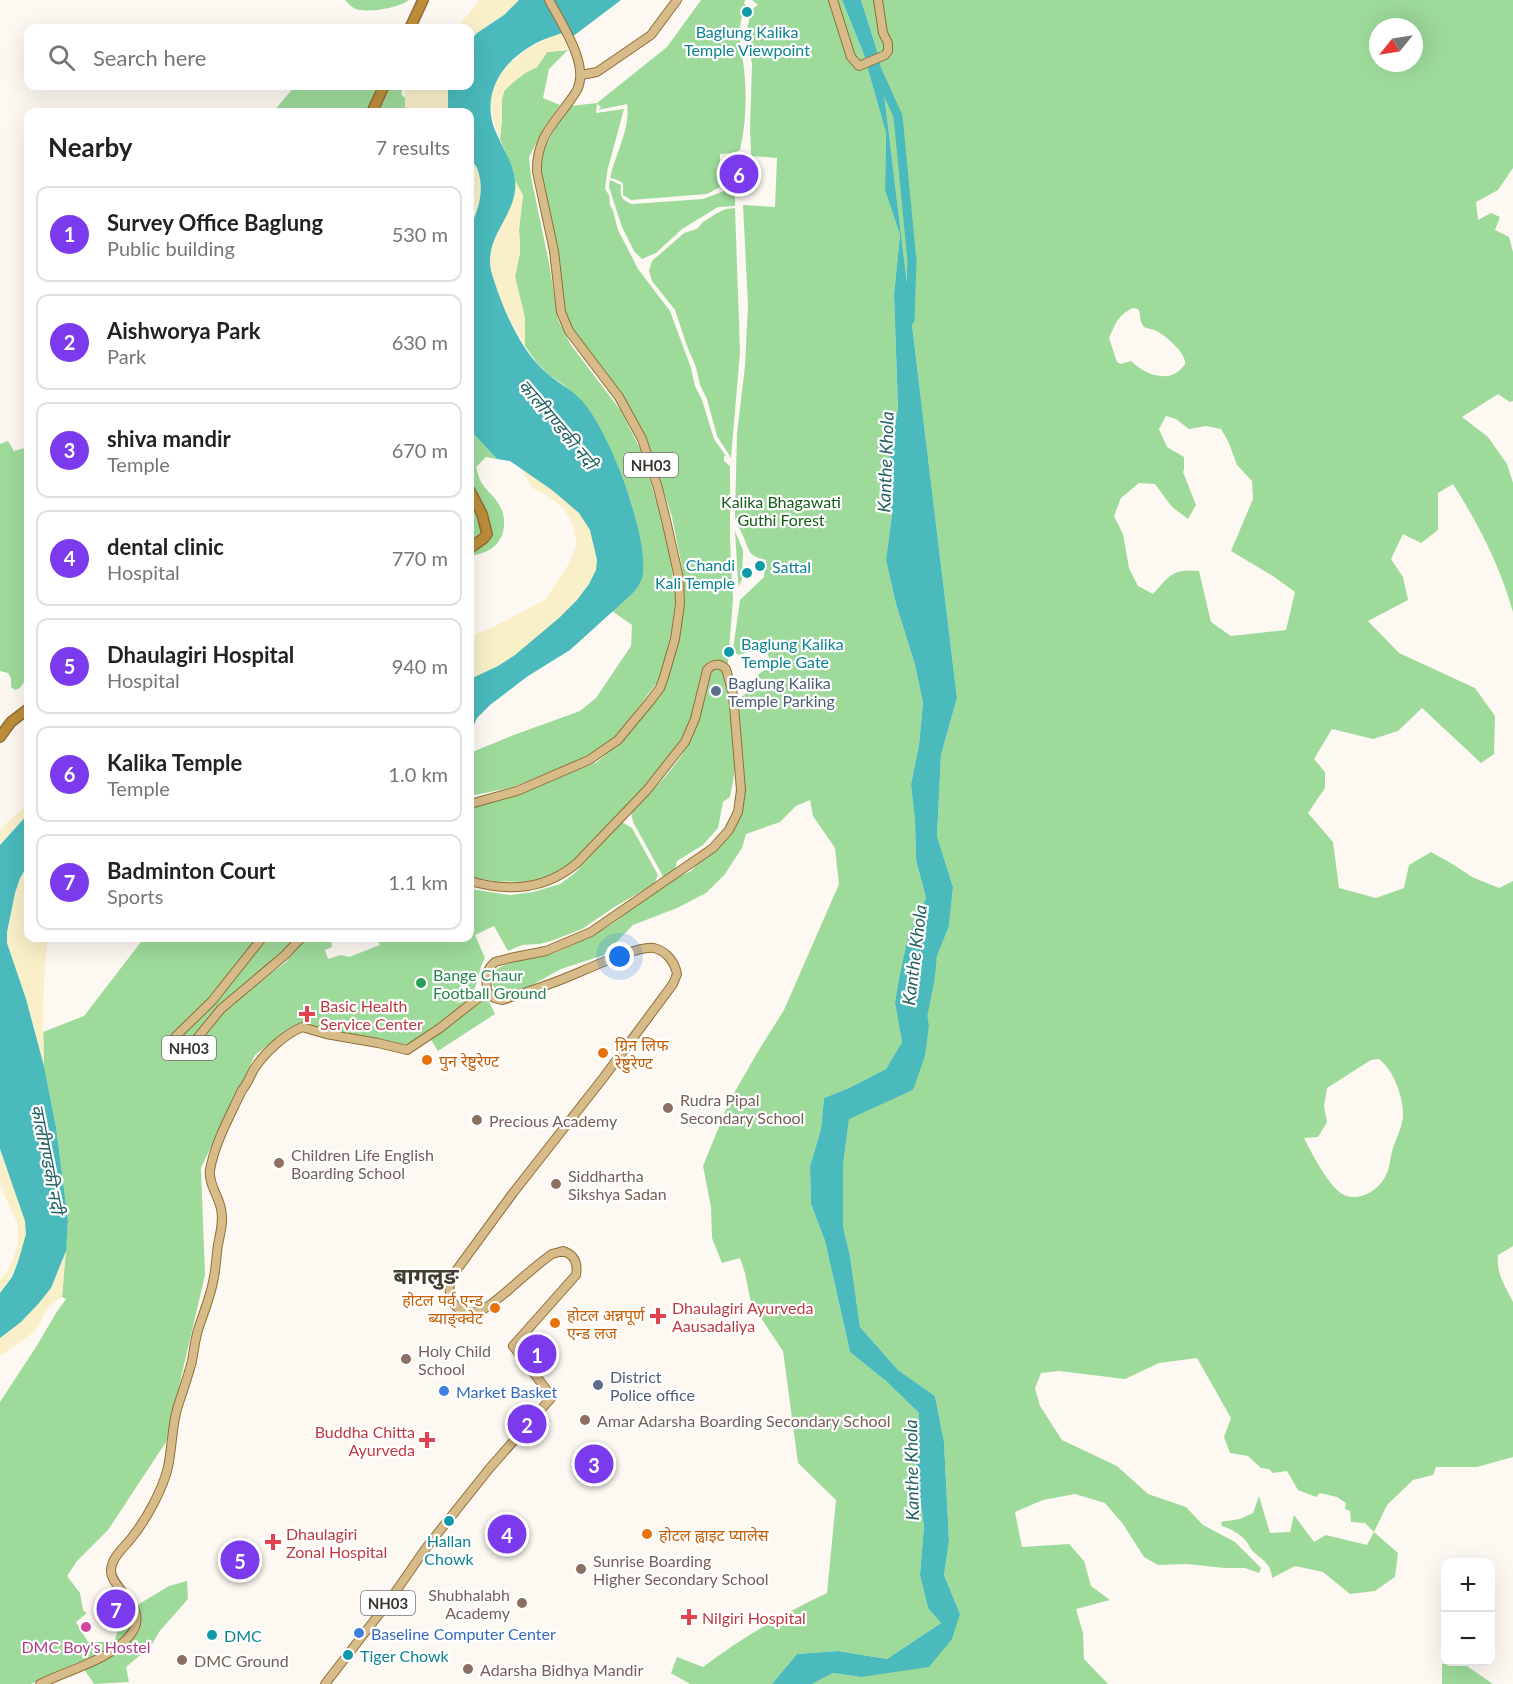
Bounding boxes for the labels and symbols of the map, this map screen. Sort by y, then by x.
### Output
marker: Baglung Kalika Temple Viewpoint [740,5,754,19]
north arrow [1369,18,1423,72]
place label: Baglung Kalika Temple Viewpoint [684,22,810,59]
pin: 6 [720,152,758,196]
water label: कालीगण्डकी नदी [514,375,604,476]
water label: Kanthe Khola [872,411,898,513]
road number: NH03 [624,453,678,477]
park label: Kalika Bhagawati Guthi Forest [721,492,841,529]
place label: Chandi Kali Temple [655,555,735,592]
place label: Sattal [772,557,811,576]
marker: Sattal [753,559,767,573]
marker: Chandi Kali Temple [740,566,754,580]
place label: Baglung Kalika Temple Gate [741,634,844,671]
marker: Baglung Kalika Temple Gate [722,645,736,659]
place label: Baglung Kalika Temple Parking [728,673,835,710]
marker: Baglung Kalika Temple Parking [709,684,723,698]
water label: Kanthe Khola [897,903,931,1007]
your location [605,942,634,971]
place label: Bange Chaur Football Ground [433,965,547,1002]
marker: Bange Chaur Football Ground [414,976,428,990]
place label: Basic Health Service Center [320,996,423,1033]
marker: Basic Health Service Center [298,1005,316,1023]
place label: ग्रिन लिफ रेष्टुरेण्ट [614,1035,669,1074]
road number: NH03 [162,1036,216,1060]
marker: ग्रिन लिफ रेष्टुरेण्ट [596,1046,610,1060]
place label: पुन रेष्टुरेण्ट [439,1051,500,1072]
marker: पुन रेष्टुरेण्ट [420,1053,434,1067]
place label: Rudra Pipal Secondary School [680,1090,804,1127]
marker: Rudra Pipal Secondary School [661,1101,675,1115]
water label: कालीगण्डकी नदी [27,1103,70,1219]
place label: Precious Academy [489,1111,618,1130]
marker: Precious Academy [470,1113,484,1127]
place label: Children Life English Boarding School [291,1145,434,1182]
marker: Children Life English Boarding School [272,1156,286,1170]
place label: Siddhartha Sikshya Sadan [568,1166,667,1203]
marker: Siddhartha Sikshya Sadan [549,1177,563,1191]
district label: बागलुङ [394,1262,459,1290]
place label: होटल पर्व एन्ड ब्याङ्क्वेट [402,1290,484,1329]
place label: Dhaulagiri Ayurveda Aausadaliya [672,1298,813,1335]
marker: होटल पर्व एन्ड ब्याङ्क्वेट [488,1301,502,1315]
place label: होटल अन्नपूर्ण एन्ड लज [567,1305,646,1342]
marker: Dhaulagiri Ayurveda Aausadaliya [649,1307,667,1325]
marker: होटल अन्नपूर्ण एन्ड लज [548,1316,562,1330]
pin: 1 [518,1332,556,1376]
place label: Holy Child School [418,1341,491,1378]
marker: Holy Child School [399,1352,413,1366]
place label: District Police office [610,1367,695,1404]
marker: District Police office [591,1378,605,1392]
place label: Market Basket [456,1382,557,1401]
marker: Market Basket [437,1384,451,1398]
pin: 2 [508,1402,546,1446]
place label: Amar Adarsha Boarding Secondary School [597,1411,891,1430]
marker: Amar Adarsha Boarding Secondary School [578,1413,592,1427]
water label: Kanthe Khola [899,1419,923,1521]
place label: Buddha Chitta Ayurveda [315,1422,415,1459]
marker: Buddha Chitta Ayurveda [420,1433,434,1447]
pin: 3 [574,1442,614,1486]
pin: 4 [488,1512,526,1556]
marker: Hallan Chowk [442,1514,456,1528]
place label: Dhaulagiri Zonal Hospital [286,1524,387,1561]
place label: होटल ह्वाइट प्यालेस [659,1525,770,1544]
marker: होटल ह्वाइट प्यालेस [640,1527,654,1541]
place label: Hallan Chowk [424,1531,475,1568]
marker: Dhaulagiri Zonal Hospital [264,1533,282,1551]
pin: 5 [220,1538,260,1582]
place label: Sunrise Boarding Higher Secondary School [593,1551,769,1588]
marker: Sunrise Boarding Higher Secondary School [574,1562,588,1576]
place label: Shubhalabh Academy [428,1585,511,1622]
pin: 7 [96,1586,136,1632]
road number: NH03 [361,1591,415,1615]
marker: Shubhalabh Academy [515,1596,529,1610]
marker: Nilgiri Hospital [680,1608,698,1626]
place label: Nilgiri Hospital [702,1608,806,1627]
marker: DMC Boy's Hostel [79,1620,93,1634]
place label: Baseline Computer Center [371,1624,556,1643]
place label: DMC [224,1626,262,1645]
marker: Baseline Computer Center [352,1626,366,1640]
marker: DMC [205,1628,219,1642]
place label: DMC Boy's Hostel [21,1637,151,1656]
place label: Tiger Chowk [360,1646,450,1665]
marker: Tiger Chowk [341,1648,355,1662]
place label: DMC Ground [194,1651,289,1670]
marker: DMC Ground [175,1653,189,1667]
place label: Adarsha Bidhya Mandir [480,1660,643,1679]
marker: Adarsha Bidhya Mandir [461,1662,475,1676]

